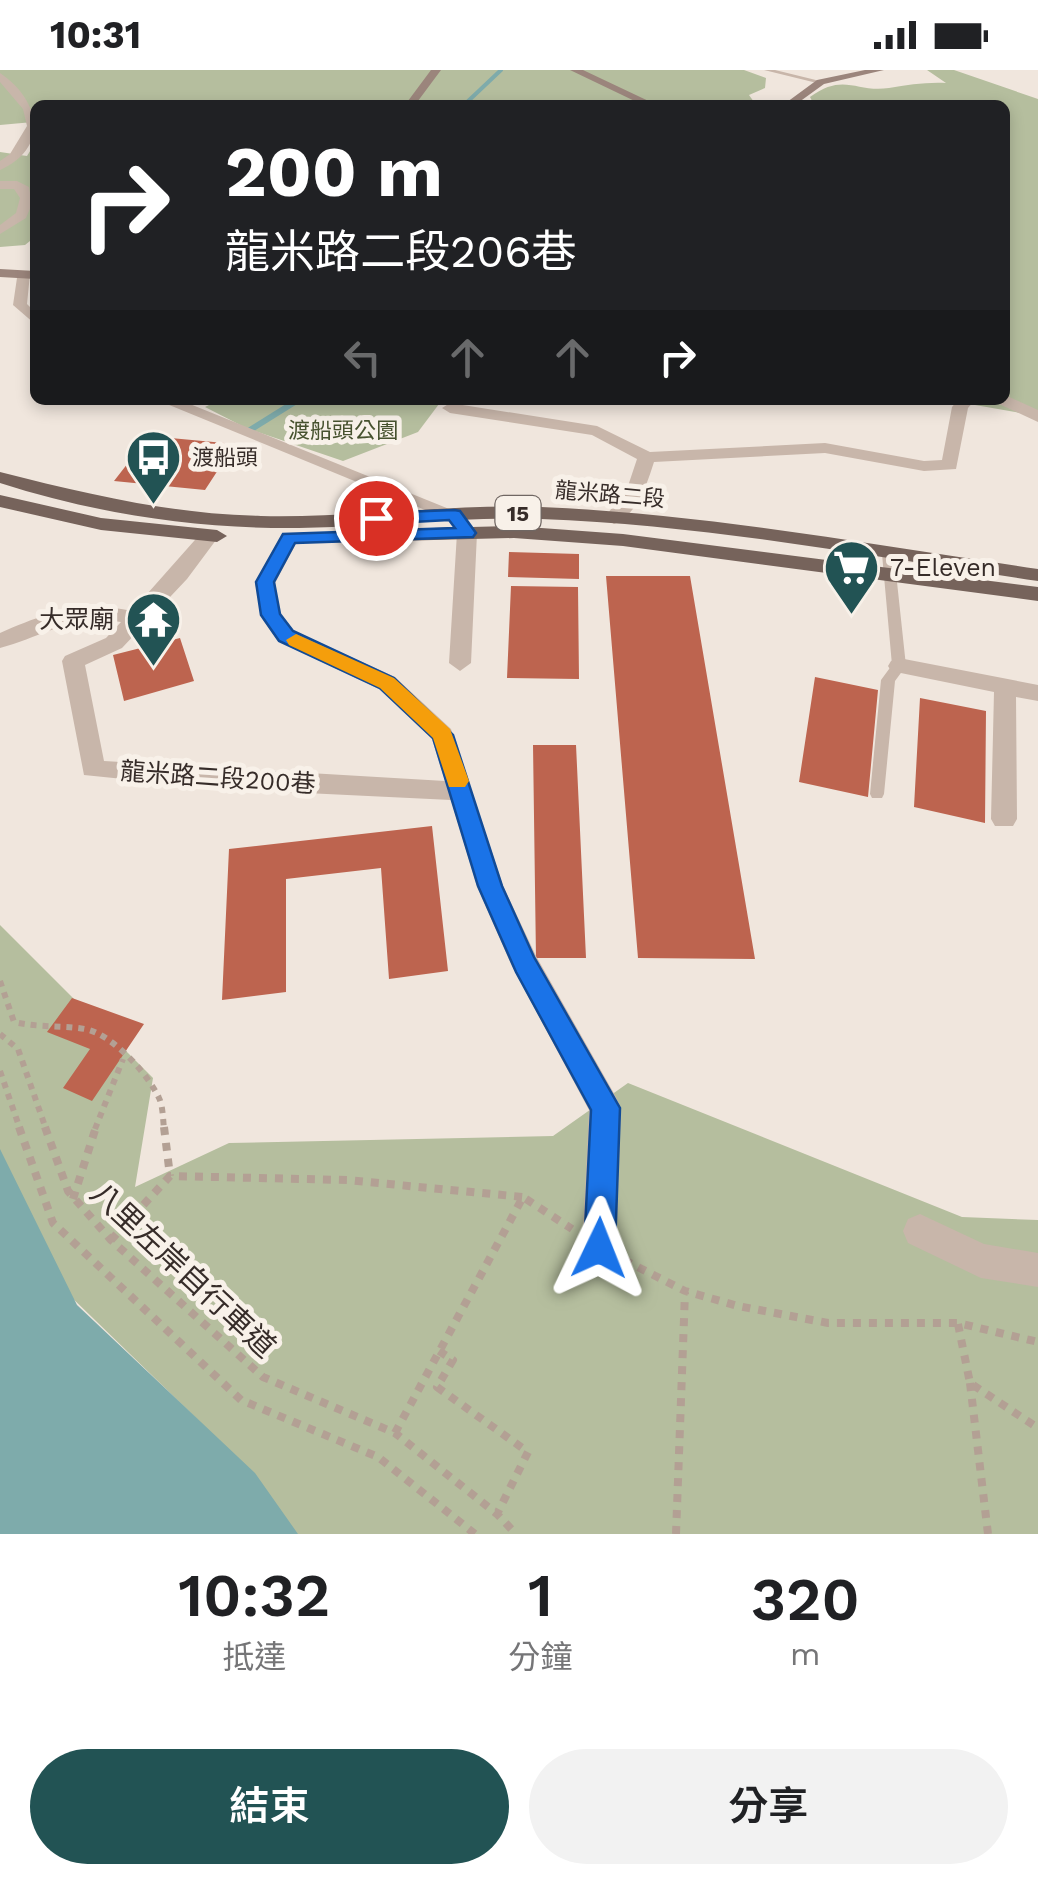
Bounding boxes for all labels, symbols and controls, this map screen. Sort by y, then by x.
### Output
text: 10:31 [50,13,141,57]
text: 200 m [225,131,443,213]
icon: right [60,140,190,270]
text: 龍米路二段206巷 [225,225,577,278]
icon: left [335,330,390,385]
icon: ahead [440,330,495,385]
icon: ahead [545,330,600,385]
icon: right [650,330,705,385]
park label: 渡船頭公園 [288,418,398,443]
bus stop icon: 渡船頭 [123,427,183,506]
place label: 渡船頭 [192,445,258,470]
pin [334,476,419,561]
street label: 龍米路二段 [554,477,666,512]
icon: arrive [349,491,404,546]
road number: 15 [496,496,540,530]
supermarket icon: 7-Eleven [821,537,881,616]
place label: 7-Eleven [890,553,996,582]
temple icon: 大眾廟 [123,589,183,668]
place label: 大眾廟 [39,605,114,634]
street label: 龍米路二段200巷 [119,756,317,799]
street label: 八里左岸自行車道 [84,1175,283,1364]
position arrow [547,1196,651,1300]
text: 10:32 [178,1560,330,1631]
text: 1 [528,1560,553,1631]
text: 320 [751,1564,860,1635]
text: m [790,1635,820,1673]
text: 抵達 [222,1638,286,1676]
text: 分鐘 [508,1638,572,1676]
button: 結束 [30,1749,509,1864]
button: 分享 [529,1749,1008,1864]

